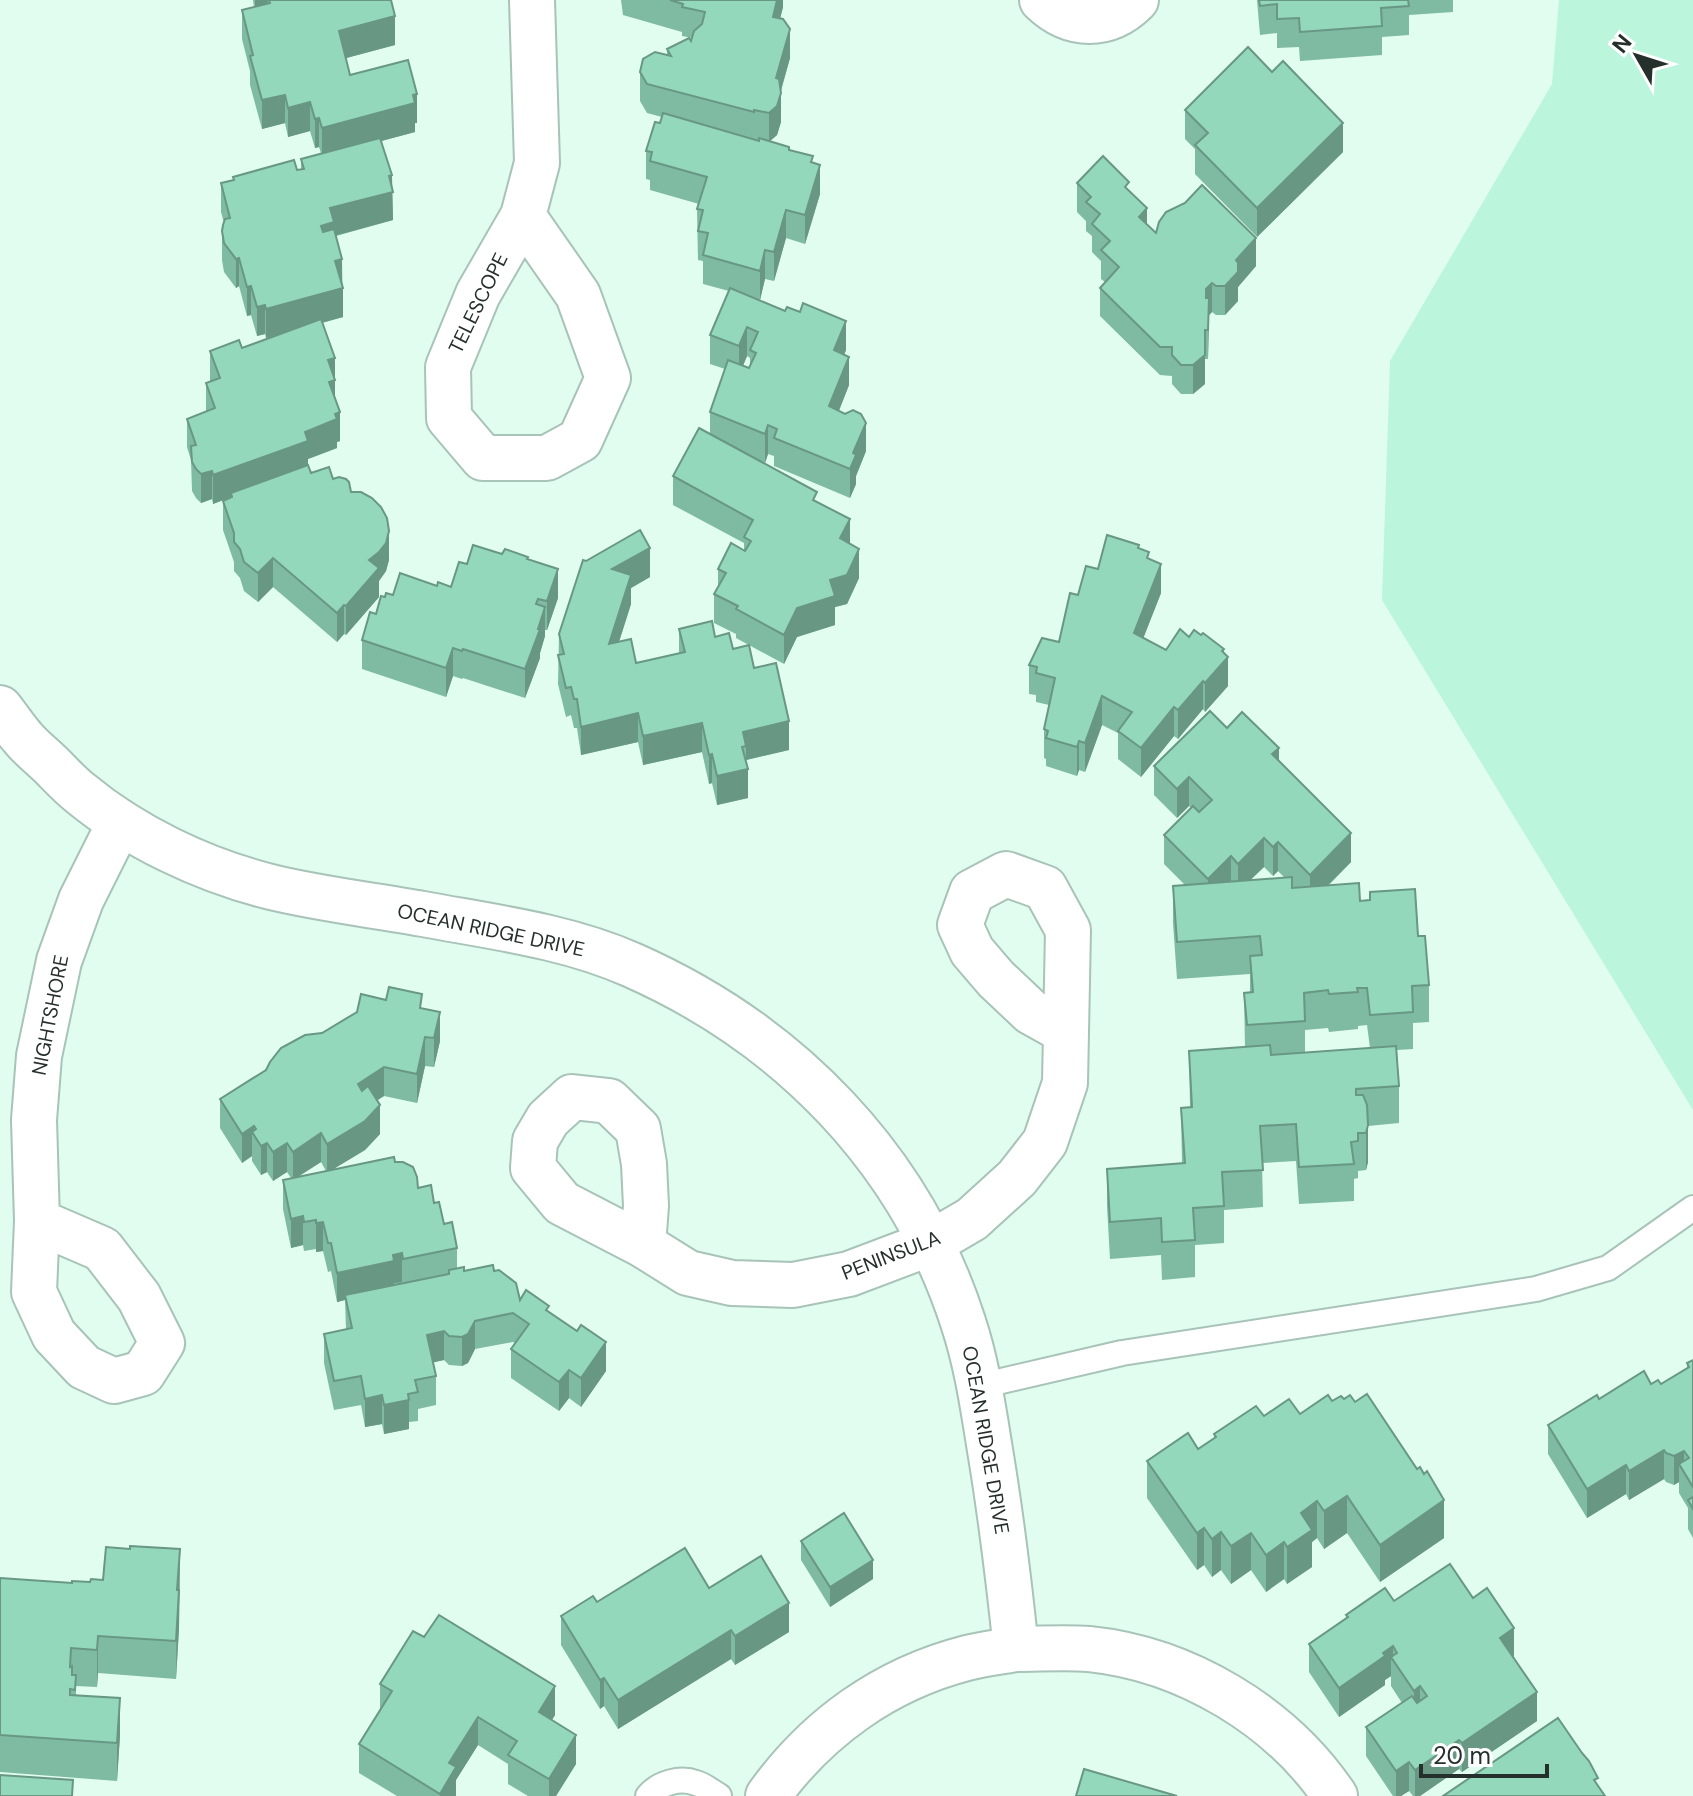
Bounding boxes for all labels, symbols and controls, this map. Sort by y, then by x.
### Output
north arrow [1597,16,1677,96]
text: N [1606,28,1638,59]
street label: TELESCOPE [442,248,514,358]
street label: OCEAN RIDGE DRIVE [395,897,587,963]
street label: NIGHTSHORE [26,953,74,1077]
street label: PENINSULA [838,1224,944,1286]
street label: OCEAN RIDGE DRIVE [957,1344,1015,1536]
scale bar [1421,1728,1547,1778]
text: 20 m [1433,1740,1491,1771]

